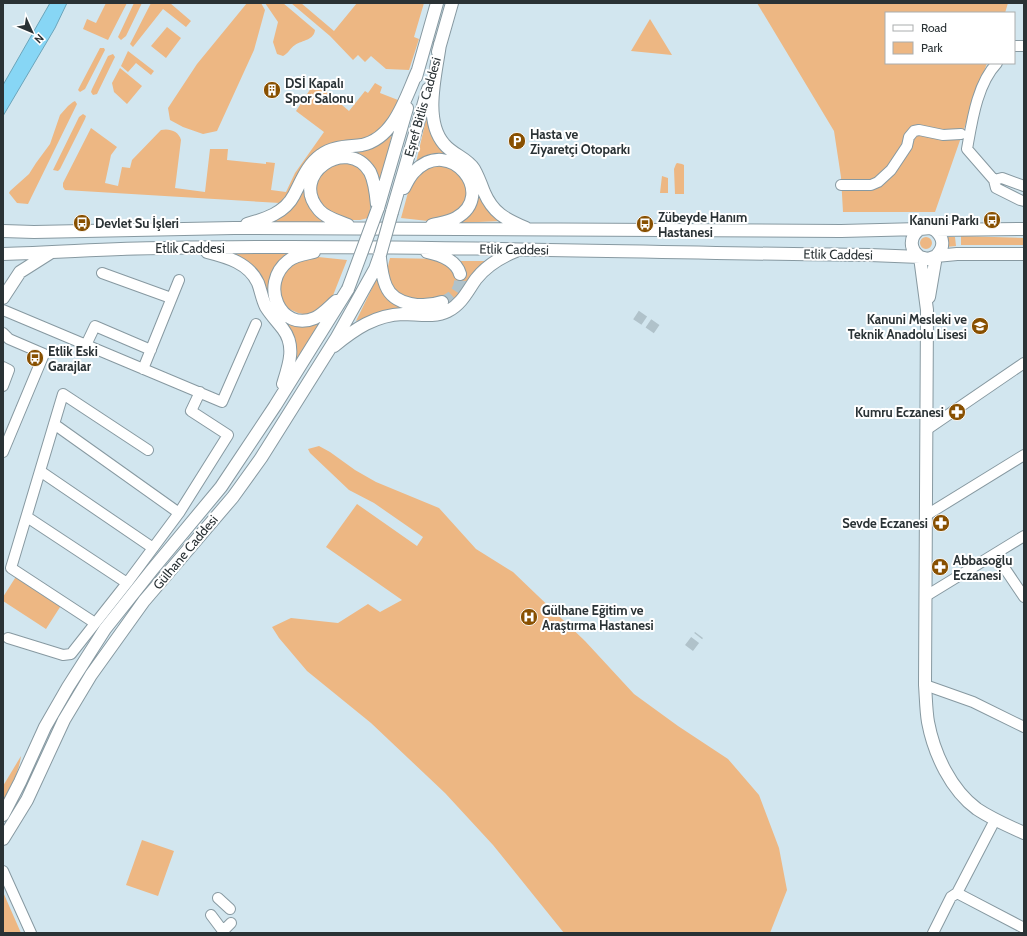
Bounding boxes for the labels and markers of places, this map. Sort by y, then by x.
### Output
place label: DSİ Kapalı Spor Salonu [285,75,354,106]
building icon: DSİ Kapalı Spor Salonu [262,80,282,100]
place label: Hasta ve Ziyaretçi Otoparkı [530,126,630,157]
parking icon: Hasta ve Ziyaretçi Otoparkı [507,131,527,151]
place label: Zübeyde Hanım Hastanesi [658,209,747,240]
bus stop icon: Kanuni Parkı [982,210,1002,230]
place label: Kanuni Parkı [909,212,979,228]
bus stop icon: Devlet Su İşleri [72,213,92,233]
bus stop icon: Zübeyde Hanım Hastanesi [635,214,655,234]
place label: Devlet Su İşleri [95,215,179,231]
place label: Kanuni Mesleki ve Teknik Anadolu Lisesi [848,311,967,342]
school or university icon: Kanuni Mesleki ve Teknik Anadolu Lisesi [970,316,990,336]
place label: Etlik Eski Garajlar [48,343,98,374]
bus stop icon: Etlik Eski Garajlar [25,348,45,368]
pharmacy icon: Kumru Eczanesi [947,402,967,422]
place label: Kumru Eczanesi [855,404,944,420]
pharmacy icon: Sevde Eczanesi [931,513,951,533]
place label: Sevde Eczanesi [842,515,928,531]
place label: Abbasoğlu Eczanesi [953,552,1012,583]
pharmacy icon: Abbasoğlu Eczanesi [930,557,950,577]
place label: Gülhane Eğitim ve Araştırma Hastanesi [542,602,654,633]
hospital icon: Gülhane Eğitim ve Araştırma Hastanesi [519,607,539,627]

